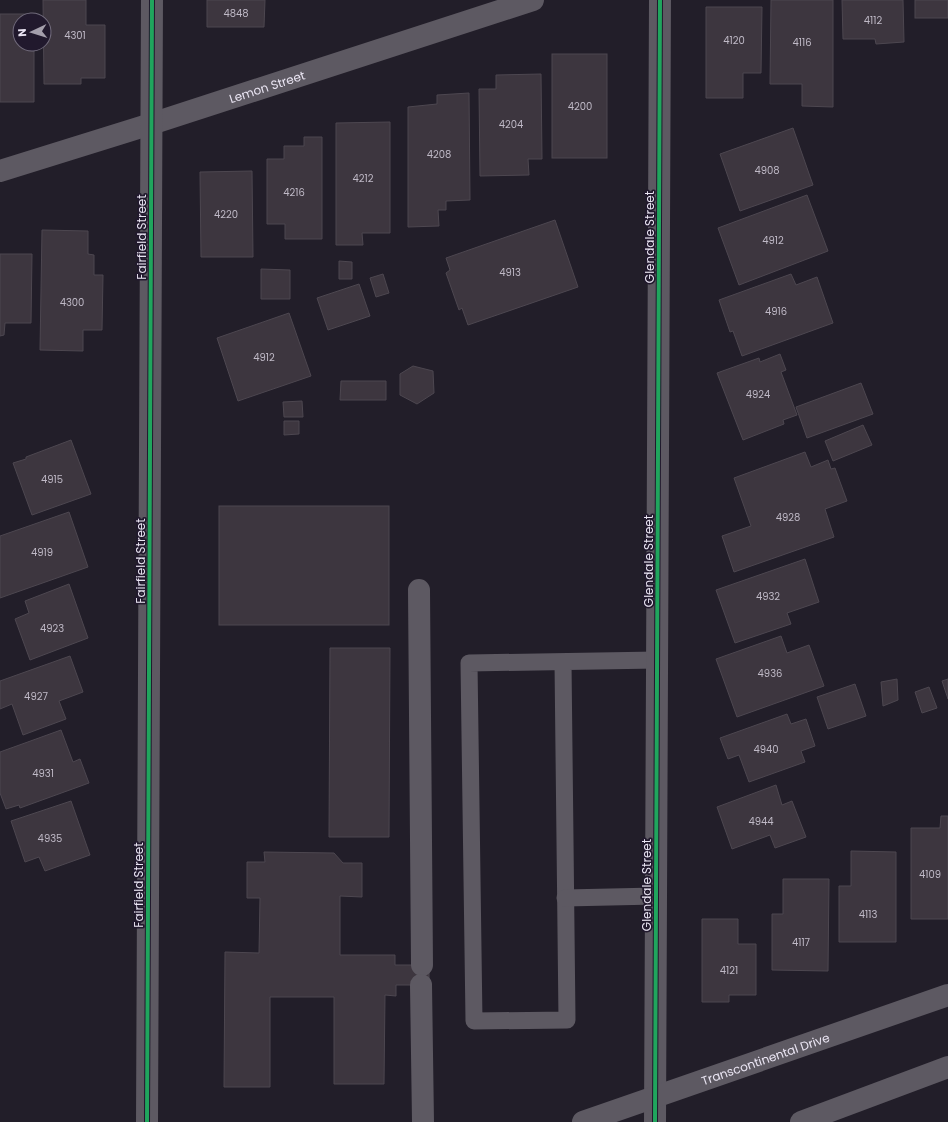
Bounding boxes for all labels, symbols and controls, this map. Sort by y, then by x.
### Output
house number: 4848 [223,6,249,21]
north arrow [12,12,52,52]
house number: 4112 [864,13,882,28]
text: N [14,28,30,37]
house number: 4301 [64,28,86,43]
house number: 4120 [723,33,745,48]
house number: 4116 [792,35,812,50]
street label: Lemon Street [227,66,307,107]
house number: 4200 [568,99,592,114]
house number: 4204 [499,117,523,132]
house number: 4208 [427,147,451,162]
house number: 4908 [754,163,780,178]
house number: 4212 [353,171,374,186]
house number: 4216 [283,185,305,200]
street label: Glendale Street [641,191,658,283]
street label: Fairfield Street [133,194,150,280]
house number: 4220 [214,207,238,222]
house number: 4912 [762,233,784,248]
house number: 4913 [499,265,521,280]
house number: 4300 [60,295,84,310]
house number: 4916 [765,304,787,319]
house number: 4912 [253,350,275,365]
house number: 4924 [746,387,770,402]
house number: 4915 [41,472,63,487]
house number: 4928 [776,510,800,525]
street label: Glendale Street [640,515,657,607]
street label: Fairfield Street [132,518,149,604]
house number: 4919 [31,545,53,560]
house number: 4932 [756,589,780,604]
house number: 4923 [40,621,64,636]
house number: 4936 [758,666,782,681]
house number: 4927 [24,689,48,704]
house number: 4940 [753,742,779,757]
house number: 4931 [32,766,54,781]
house number: 4944 [748,814,774,829]
house number: 4935 [38,831,62,846]
street label: Glendale Street [638,839,655,931]
street label: Fairfield Street [130,842,147,928]
house number: 4109 [919,867,941,882]
house number: 4113 [859,907,877,922]
house number: 4117 [792,935,811,950]
house number: 4121 [720,963,738,978]
street label: Transcontinental Drive [699,1028,832,1089]

